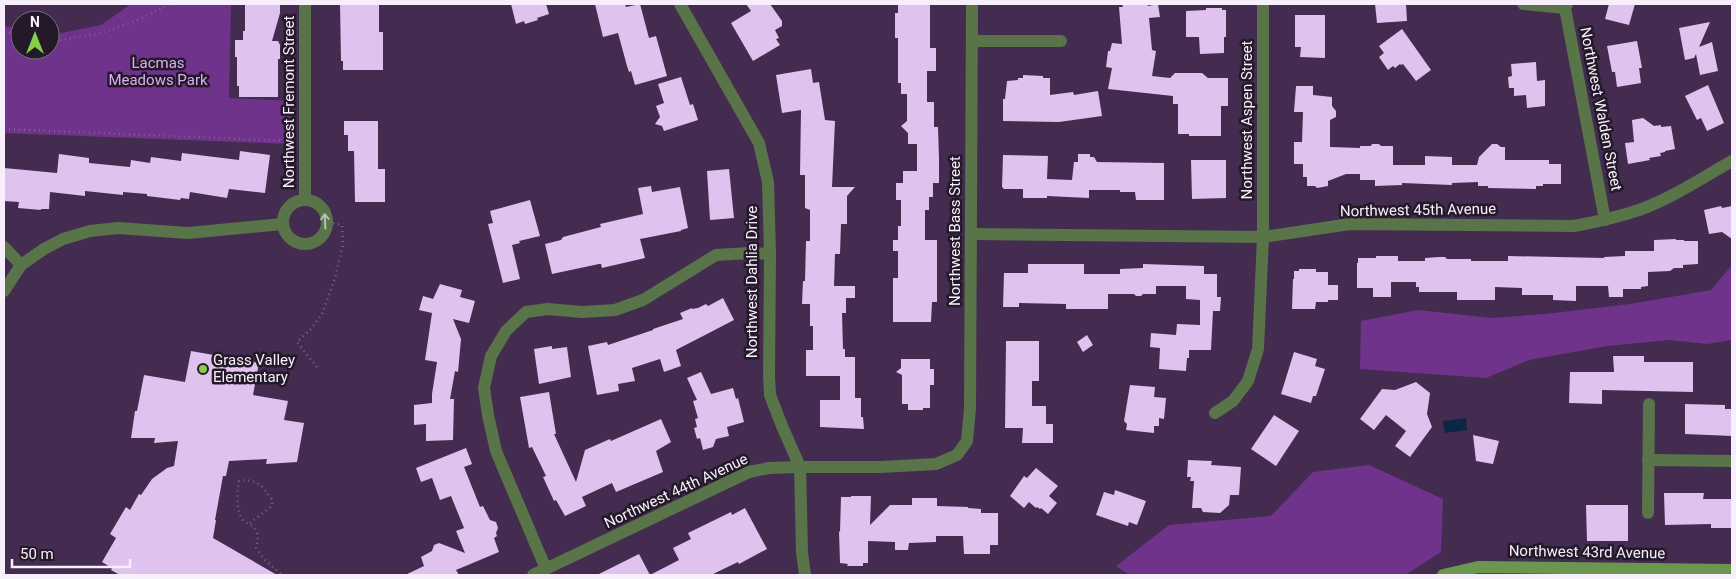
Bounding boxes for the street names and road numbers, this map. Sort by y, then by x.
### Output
street label: Northwest Fremont Street [280,16,298,188]
street label: Northwest Walden Street [1576,26,1626,192]
street label: Northwest Aspen Street [1238,40,1256,199]
street label: Northwest Bass Street [946,156,964,306]
street label: Northwest 45th Avenue [1340,200,1496,220]
street label: Northwest Dahlia Drive [743,206,761,358]
street label: Northwest 44th Avenue [601,450,751,532]
street label: Northwest 43rd Avenue [1509,542,1665,562]

